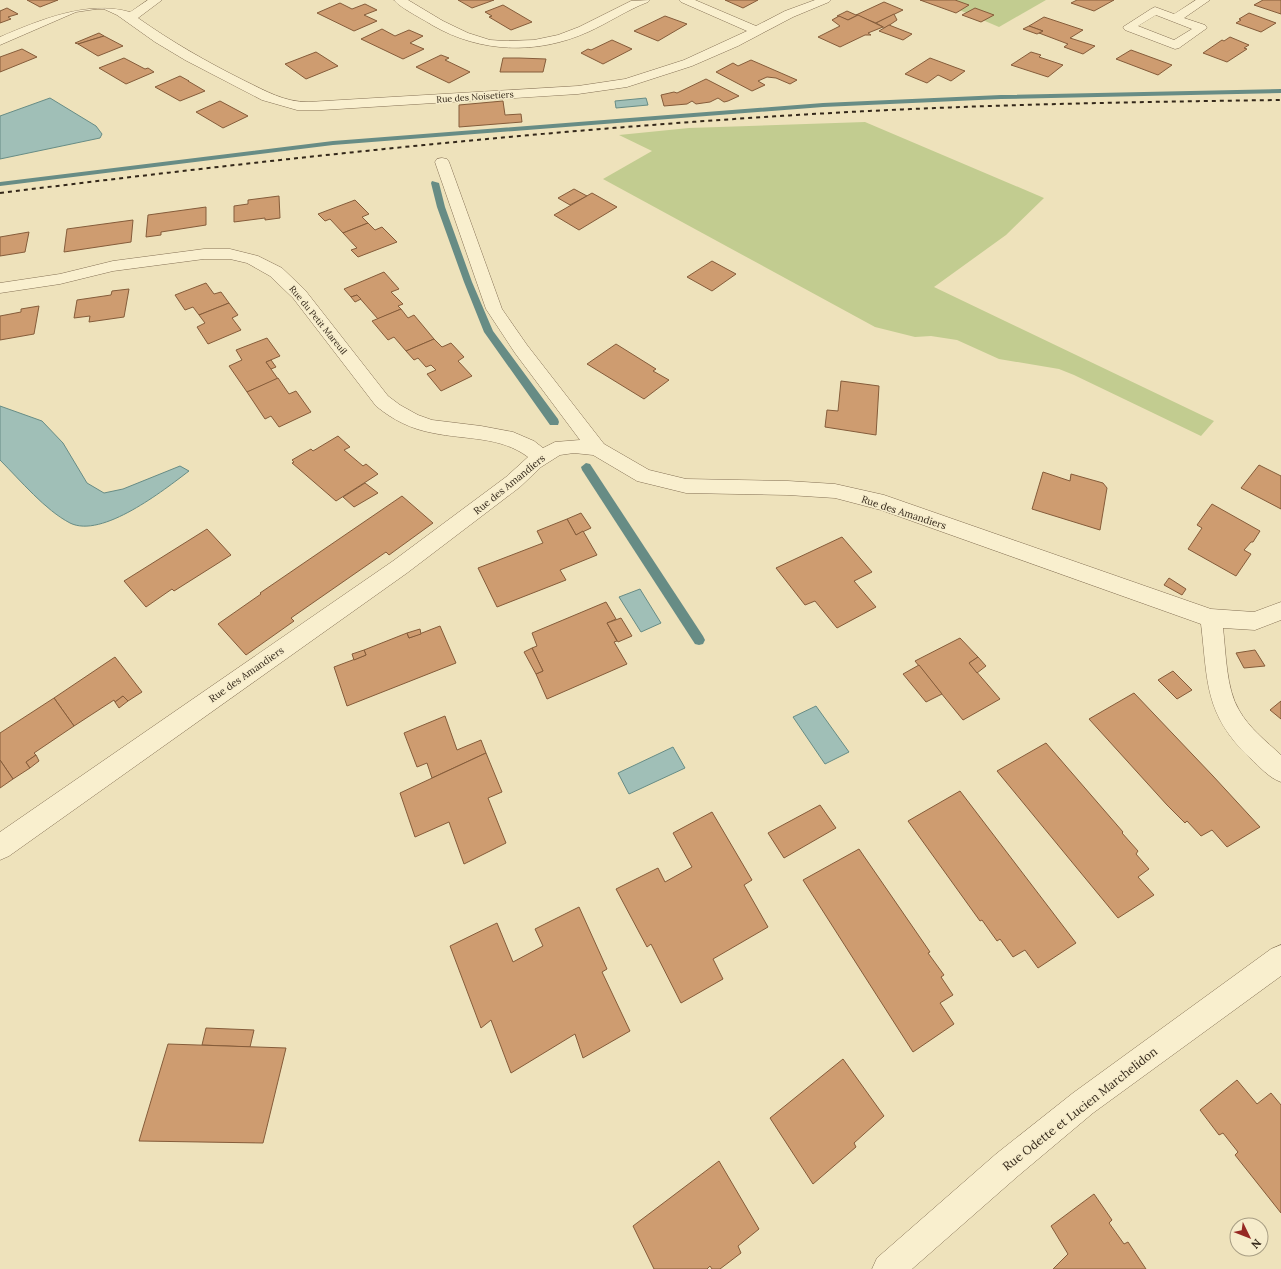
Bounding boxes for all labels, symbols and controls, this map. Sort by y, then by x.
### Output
street label: Rue des Noisetiers [436,88,514,105]
street label: Rue du Petit Mareuil [287,283,350,357]
street label: Rue des Amandiers [471,451,548,517]
street label: Rue des Amandiers [860,493,948,532]
street label: Rue des Amandiers [206,643,287,705]
street label: Rue Odette et Lucien Marchelidon [999,1044,1160,1174]
north arrow [1229,1217,1269,1257]
text: N [1248,1236,1264,1252]

